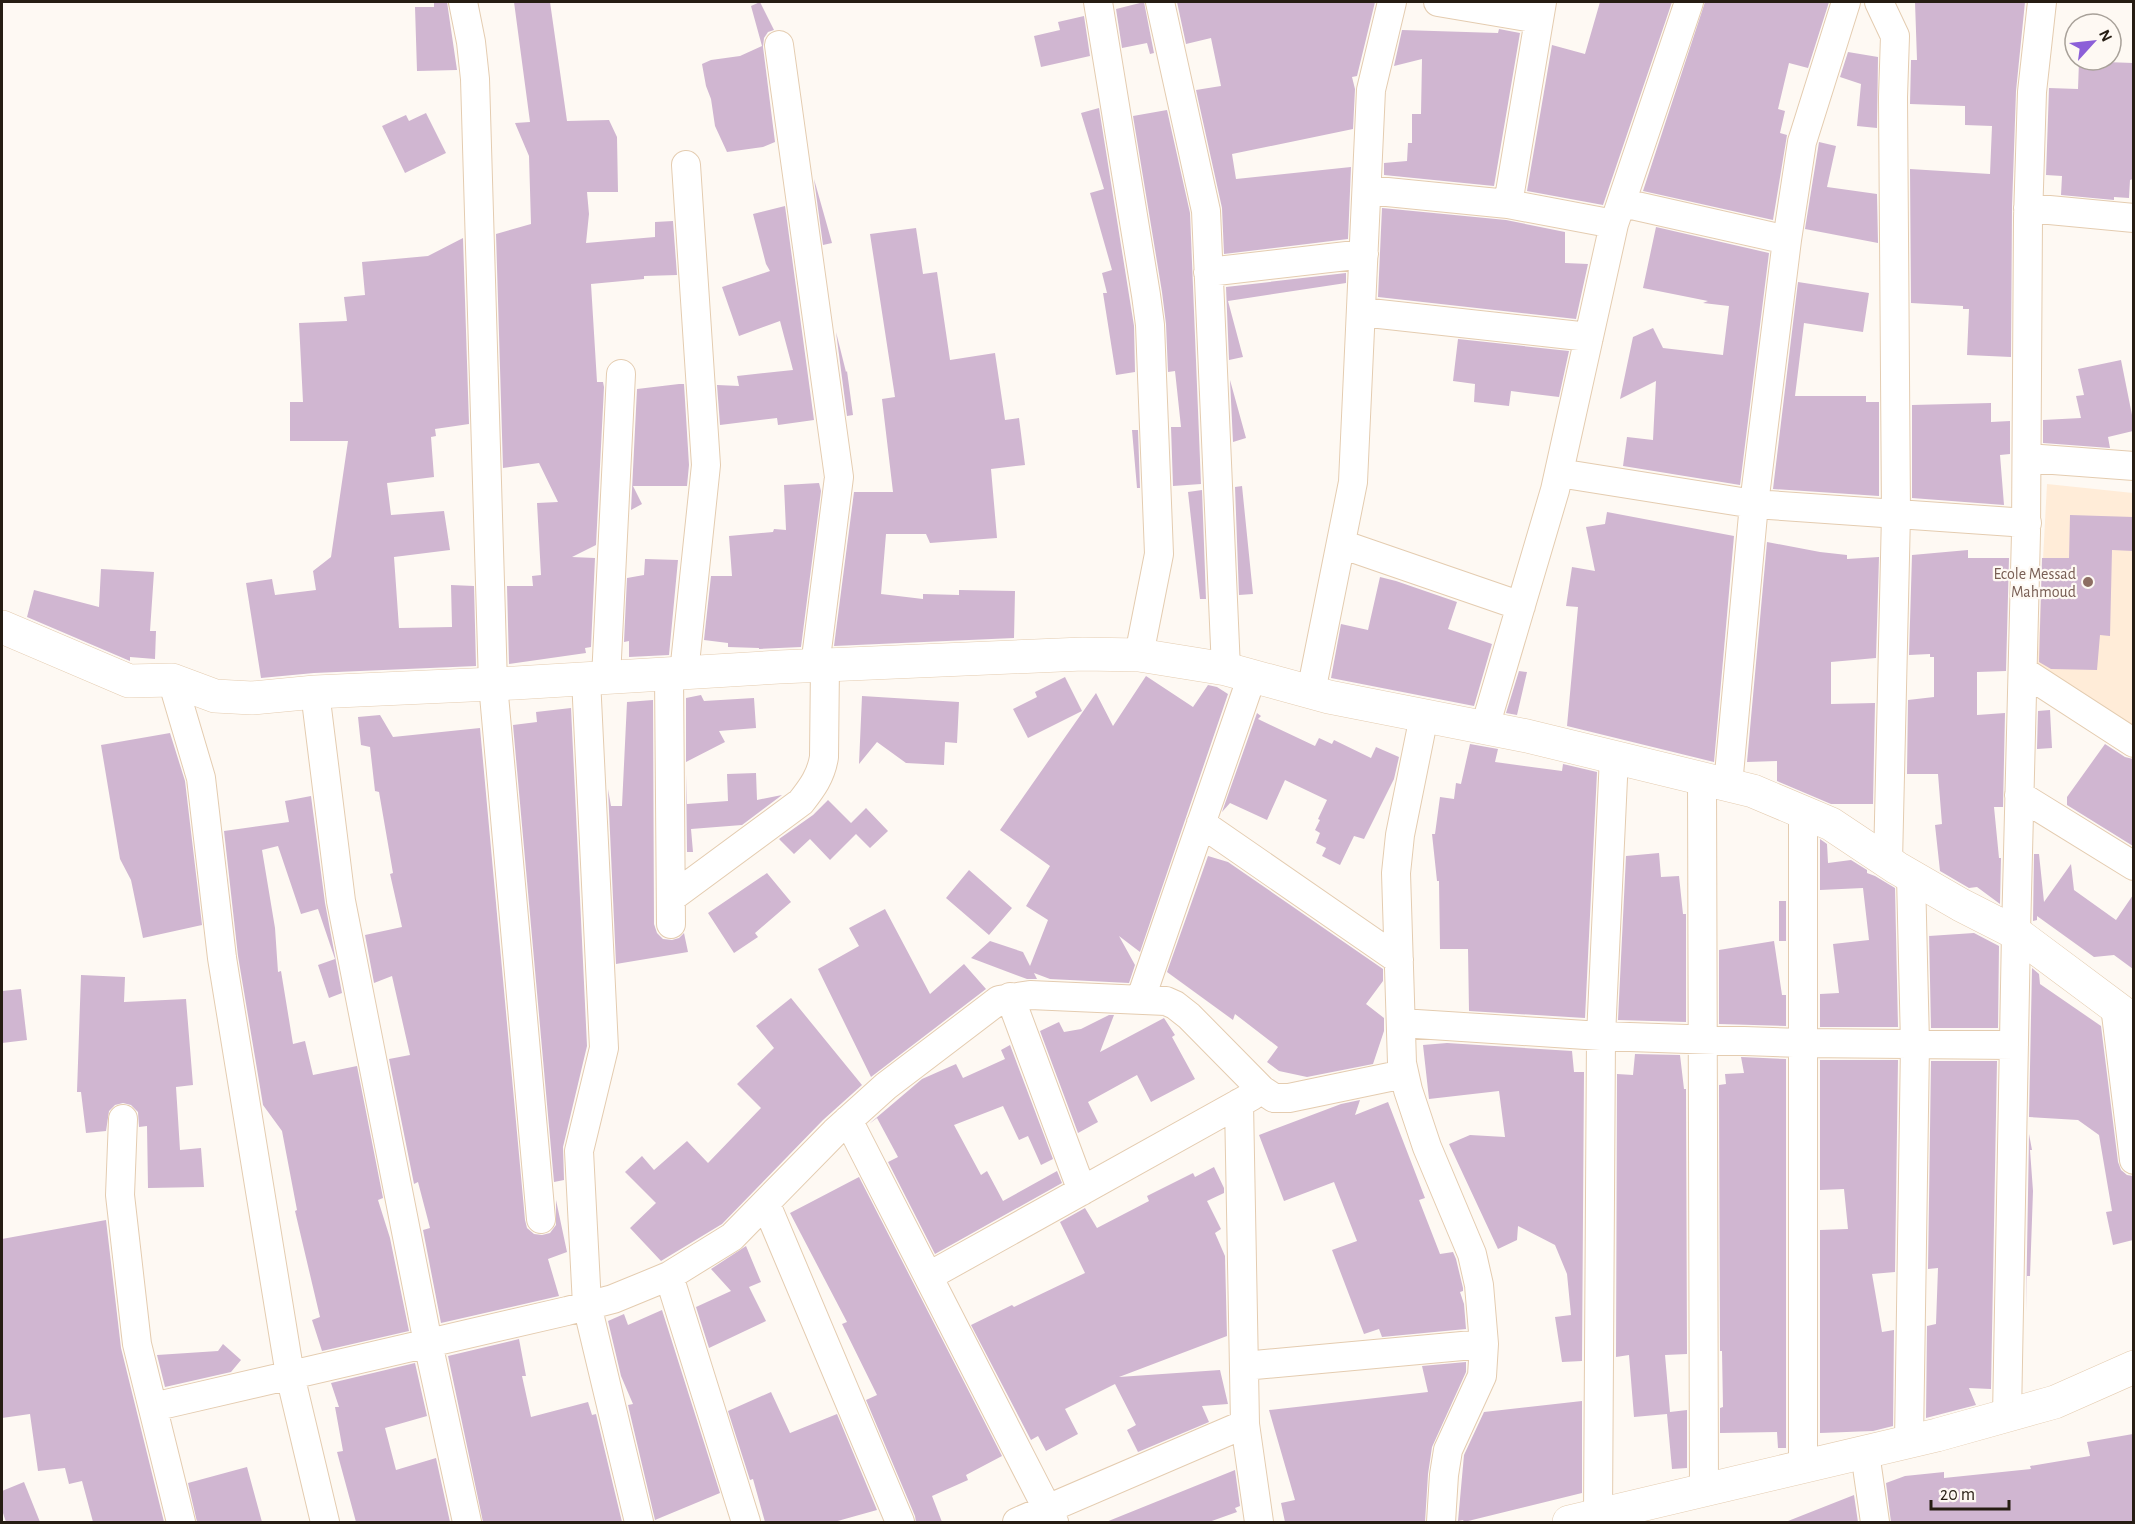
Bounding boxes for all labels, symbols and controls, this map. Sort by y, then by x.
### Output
north arrow [2063,12,2123,72]
text: N [2096,27,2115,44]
place label: Ecole Messad Mahmoud [1994,566,2076,600]
marker: Ecole Messad Mahmoud [2081,575,2095,589]
scale bar [1931,1473,2009,1511]
text: 20 m [1940,1486,1975,1504]

